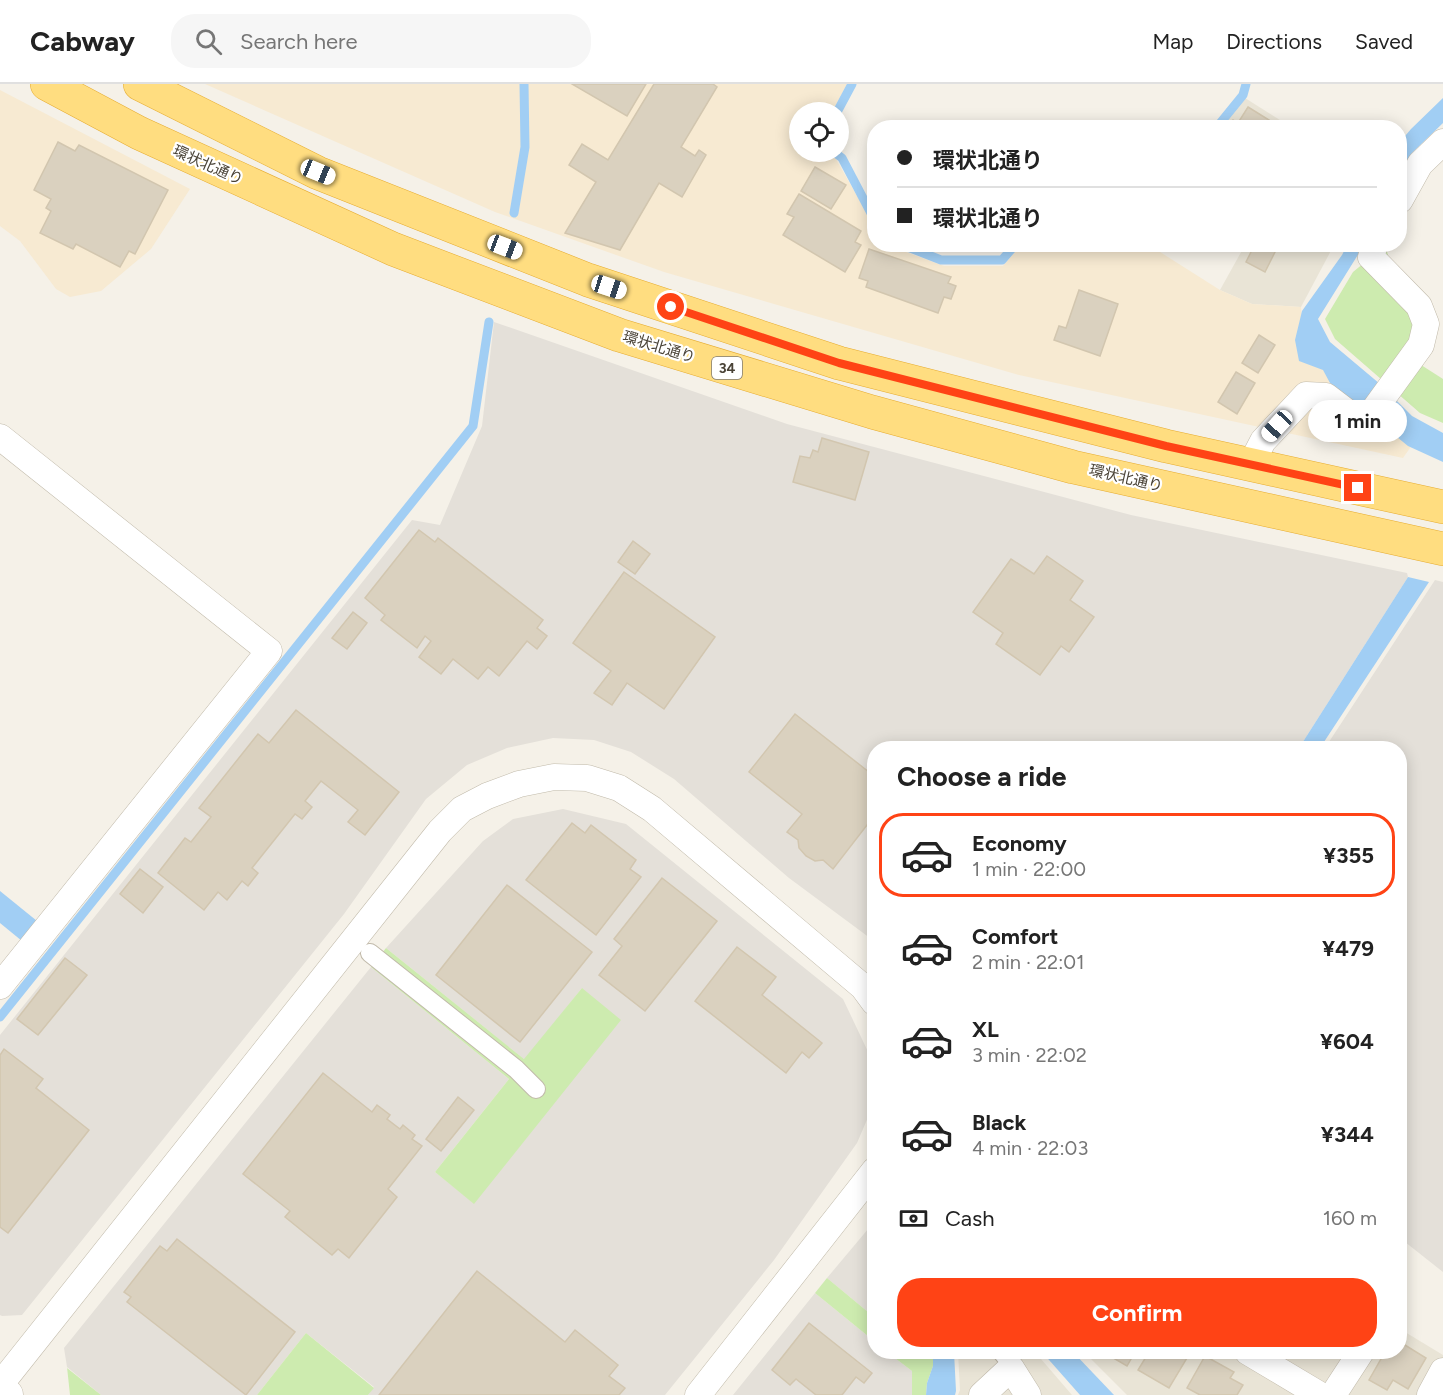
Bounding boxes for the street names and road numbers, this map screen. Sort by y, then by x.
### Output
street label: 環状北通り [170,142,246,188]
street label: 環状北通り [620,327,698,367]
road number: 34 [712,357,742,379]
street label: 環状北通り [1087,461,1165,495]

